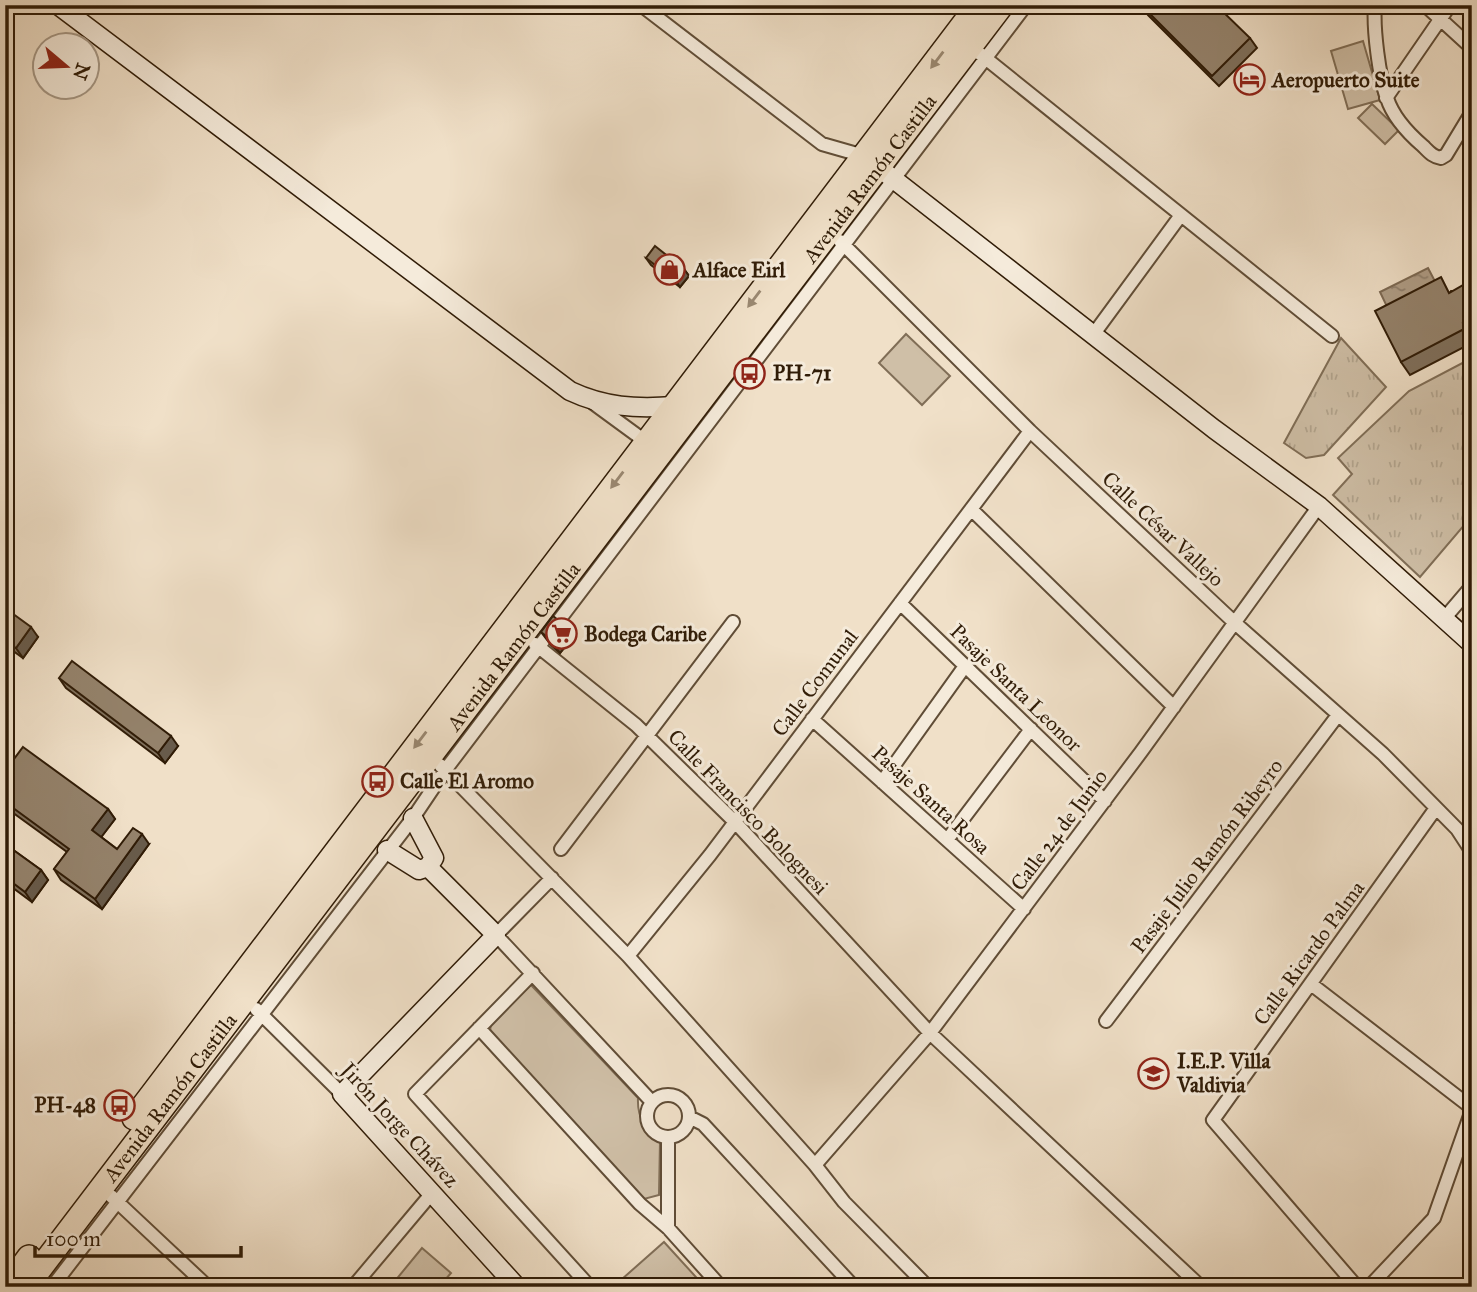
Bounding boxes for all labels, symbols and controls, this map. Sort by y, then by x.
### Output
north arrow [32,32,102,102]
one-way arrow [929,50,944,68]
text: N [68,60,95,83]
hotel icon: Aeropuerto Suite [1232,63,1266,97]
place label: Aeropuerto Suite [1270,67,1420,93]
street label: Avenida Ramón Castilla [797,89,942,269]
shop icon: Alface Eirl [653,253,687,287]
place label: Alface Eirl [691,257,786,283]
one-way arrow [748,290,762,308]
bus stop icon: PH-71 [733,356,767,390]
place label: PH-71 [773,360,831,386]
street label: Calle César Vallejo [1097,466,1230,592]
one-way arrow [609,471,624,489]
street label: Avenida Ramón Castilla [441,557,586,737]
supermarket icon: Bodega Caribe [544,617,578,651]
street label: Pasaje Santa Leonor [945,618,1087,758]
place label: Bodega Caribe [584,621,707,647]
street label: Calle Comunal [766,624,864,742]
street label: Calle Francisco Bolognesi [662,724,834,900]
one-way arrow [414,731,428,749]
street label: Pasaje Santa Rosa [866,740,996,860]
street label: Pasaje Julio Ramón Ribeyro [1125,753,1289,958]
bus stop icon: Calle El Aromo [360,764,394,798]
street label: Calle 24 de Junio [1005,764,1113,896]
place label: Calle El Aromo [400,768,534,794]
street label: Calle Ricardo Palma [1248,876,1370,1030]
street label: Avenida Ramón Castilla [97,1008,243,1188]
place label: I.E.P. Villa Valdivia [1176,1048,1271,1098]
street label: Jirón Jorge Chávez [334,1056,465,1193]
school or university icon: I.E.P. Villa Valdivia [1137,1056,1171,1090]
bus stop icon: PH-48 [102,1088,136,1122]
place label: PH-48 [34,1092,96,1118]
scale bar [35,1215,242,1259]
text: 100 m [46,1226,101,1252]

